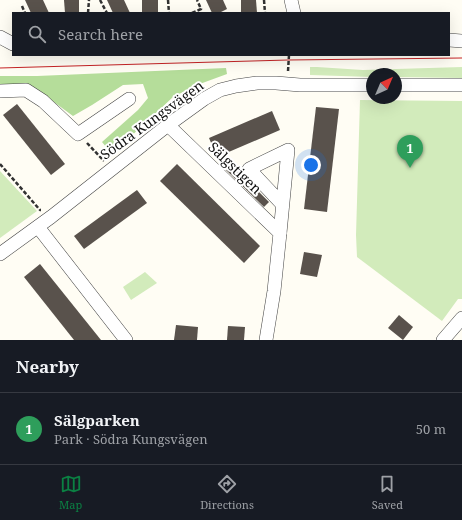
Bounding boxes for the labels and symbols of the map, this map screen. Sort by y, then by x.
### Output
north arrow [366,68,402,104]
street label: Södra Kungsvägen [96,76,207,164]
pin: 1 [397,135,423,168]
street label: Sälgstigen [205,137,266,198]
your location [301,155,321,175]

